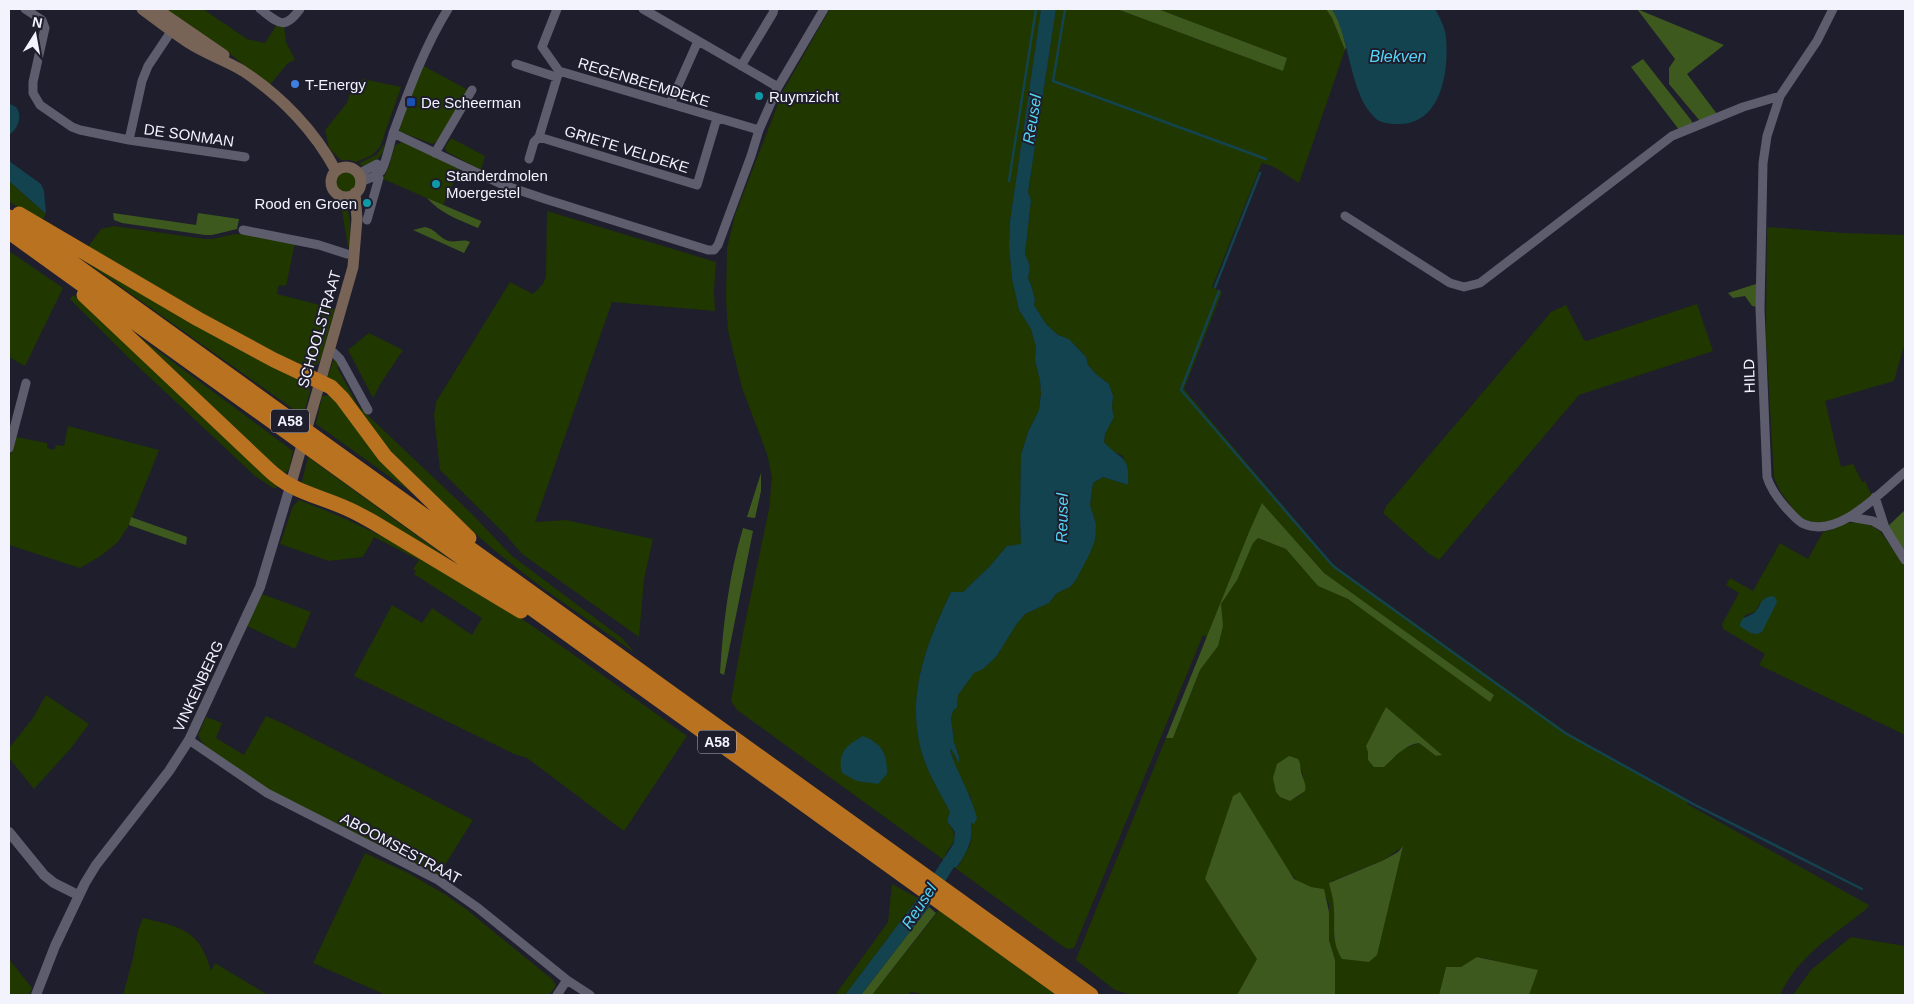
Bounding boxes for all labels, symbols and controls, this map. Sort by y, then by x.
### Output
north arrow [10,10,60,60]
text: N [31,13,44,31]
water label: Blekven [1370,48,1427,65]
street label: REGENBEEMDEKE [576,54,712,110]
place label: T-Energy [305,76,366,93]
marker: T-Energy [289,78,301,90]
place label: Ruymzicht [769,88,840,105]
marker: Ruymzicht [753,90,765,102]
water label: Reusel [1020,93,1044,145]
place label: De Scheerman [421,94,521,111]
marker: De Scheerman [405,96,417,108]
street label: DE SONMAN [143,120,235,150]
street label: GRIETE VELDEKE [563,122,691,176]
place label: Standerdmolen Moergestel [446,167,548,201]
marker: Standerdmolen Moergestel [430,178,442,190]
place label: Rood en Groen [254,195,357,212]
marker: Rood en Groen [361,197,373,209]
street label: SCHOOLSTRAAT [294,268,344,390]
street label: HILD [1740,358,1758,393]
road number: A58 [271,410,309,432]
water label: Reusel [1053,493,1071,543]
street label: VINKENBERG [170,638,226,734]
road number: A58 [698,730,736,754]
street label: ABOOMSESTRAAT [338,809,464,887]
water label: Reusel [898,880,940,932]

